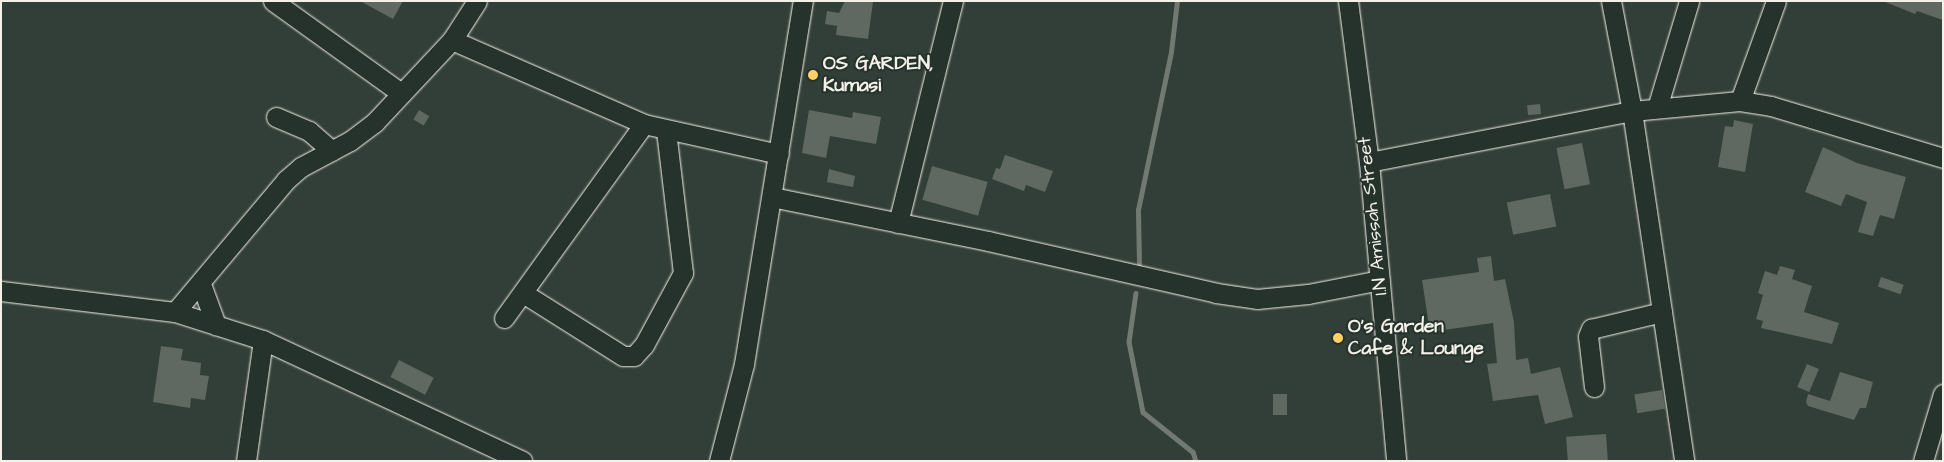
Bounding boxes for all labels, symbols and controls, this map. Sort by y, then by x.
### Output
place label: OS GARDEN, Kumasi [823,53,933,97]
marker: OS GARDEN, Kumasi [807,69,819,81]
street label: I.N Amissah Street [1353,136,1393,296]
place label: O's Garden Cafe & Lounge [1348,316,1484,360]
marker: O's Garden Cafe & Lounge [1332,332,1344,344]

